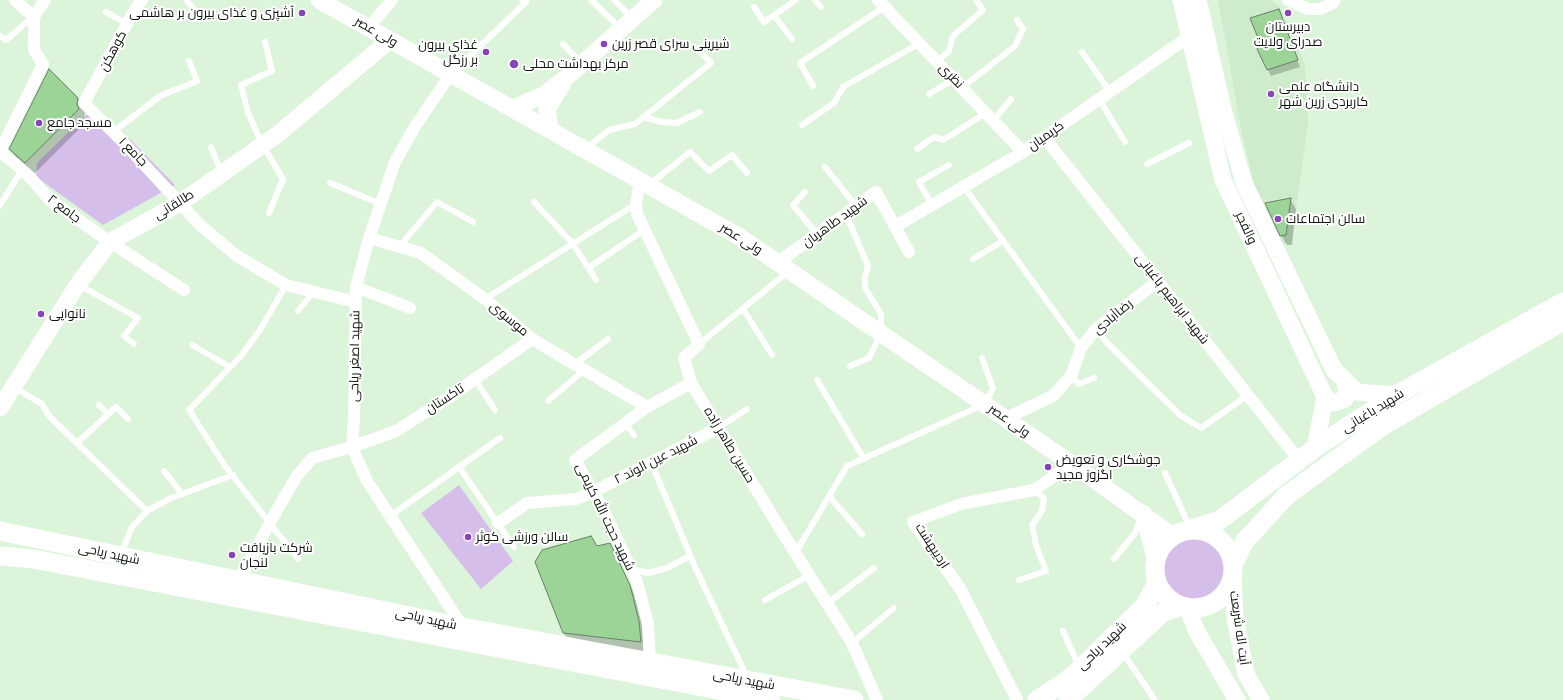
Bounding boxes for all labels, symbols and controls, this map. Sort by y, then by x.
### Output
place label: آشپزی و غذای بیرون بر هاشمی [129,5,294,21]
marker: آشپزی و غذای بیرون بر هاشمی [297,8,307,18]
marker: دبیرستان صدرای ولایت [1283,8,1293,18]
street label: ولی عصر [352,13,400,51]
place label: دبیرستان صدرای ولایت [1254,19,1322,50]
street label: کوهکن [96,28,130,74]
place label: شیرینی سرای قصر زرین [612,36,730,52]
place label: غذای بیرون بر رزگل [418,37,478,68]
marker: شیرینی سرای قصر زرین [599,39,609,49]
marker: غذای بیرون بر رزگل [481,47,491,57]
place label: مرکز بهداشت محلی [523,56,629,72]
marker: مرکز بهداشت محلی [508,58,520,70]
street label: نظری [935,60,967,92]
place label: دانشگاه علمی کاربردی زرین شهر [1279,79,1368,110]
marker: دانشگاه علمی کاربردی زرین شهر [1266,89,1276,99]
place label: مسجد جامع [47,115,112,131]
marker: مسجد جامع [34,118,44,128]
street label: کریمیان [1025,118,1067,154]
street label: جامع ۱ [115,134,151,170]
street label: طالقانی [151,187,197,223]
street label: جامع ۲ [44,192,84,226]
street label: شهید طاهریان [799,193,871,251]
street label: والفجر [1232,209,1260,247]
place label: سالن اجتماعات [1286,211,1365,227]
marker: سالن اجتماعات [1273,214,1283,224]
street label: ولی عصر [717,220,765,258]
street label: شهید ابراهیم باغبانی [1132,251,1212,347]
street label: رضاآبادی [1090,296,1136,338]
street label: موسوی [486,298,532,340]
place label: نانوایی [49,306,86,322]
marker: نانوایی [36,309,46,319]
street label: شهید اصغر ریاحی [346,310,364,402]
street label: تاکستان [423,381,467,417]
street label: شهید باغبانی [1339,386,1407,436]
street label: ولی عصر [985,401,1033,441]
street label: حسین طاهر زاده [700,404,758,486]
street label: شهید عین الوند ۲ [612,432,700,488]
place label: جوشکاری و تعویض اگزوز مجید [1056,452,1161,483]
street label: شهید حجت الله کریمی [572,461,638,573]
marker: جوشکاری و تعویض اگزوز مجید [1043,462,1053,472]
street label: اردیبهشت [912,520,952,572]
place label: سالن ورزشی کوثر [476,529,568,545]
marker: سالن ورزشی کوثر [463,532,473,542]
street label: شهید ریاحی [77,540,141,568]
place label: شرکت بازیافت لنجان [240,540,313,571]
marker: شرکت بازیافت لنجان [227,550,237,560]
street label: آیت اله شریعت [1226,590,1252,666]
street label: شهید ریاحی [394,605,458,633]
street label: شهید ریاحی [1074,619,1130,673]
street label: شهید ریاحی [712,666,776,694]

